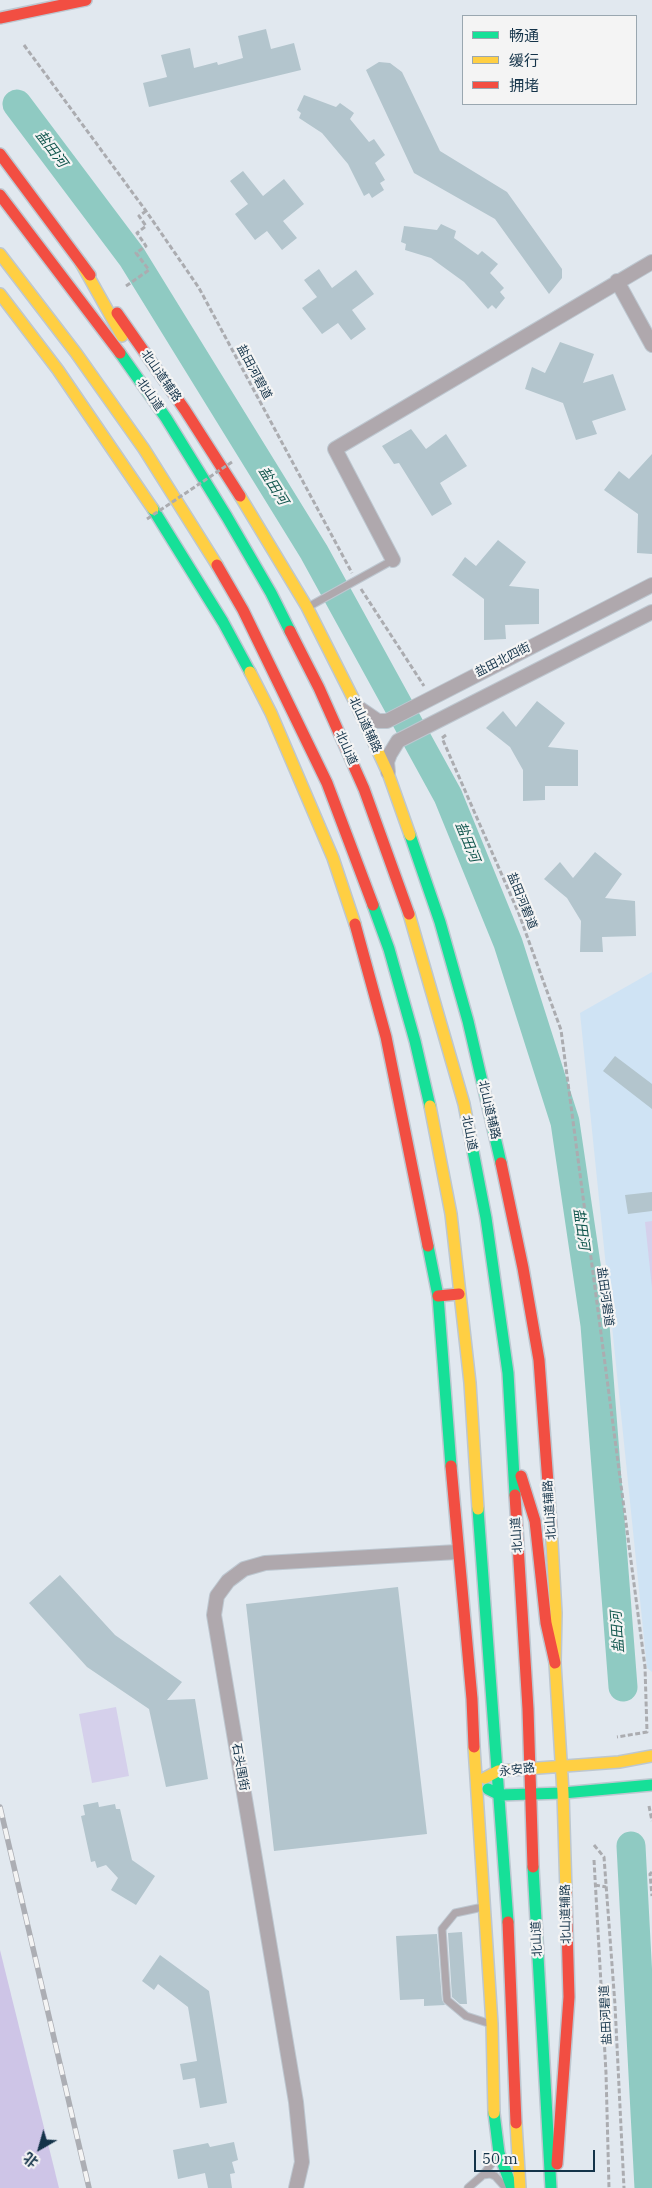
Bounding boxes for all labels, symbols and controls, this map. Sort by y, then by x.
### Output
legend [462,15,637,105]
text: 畅通 [509,26,539,45]
text: 缓行 [509,51,539,70]
text: 拥堵 [509,76,539,95]
water label: 盐田河 [32,127,70,171]
street label: 盐田河碧道 [234,342,274,402]
street label: 北山道辅路 [138,347,184,405]
street label: 北山道 [134,376,166,414]
water label: 盐田河 [255,464,291,508]
street label: 盐田北四街 [473,640,533,680]
street label: 北山道辅路 [346,695,384,755]
street label: 北山道 [332,729,360,767]
water label: 盐田河 [451,819,483,865]
street label: 盐田河碧道 [504,870,540,932]
street label: 北山道辅路 [475,1079,503,1141]
street label: 北山道 [458,1114,480,1152]
water label: 盐田河 [570,1207,592,1251]
street label: 盐田河碧道 [594,1266,616,1328]
street label: 北山道辅路 [541,1480,559,1540]
street label: 北山道 [509,1517,525,1553]
water label: 盐田河 [608,1610,628,1654]
street label: 石头围街 [229,1742,251,1792]
street label: 永安路 [498,1761,536,1779]
street label: 北山道辅路 [558,1884,574,1944]
street label: 北山道 [529,1921,545,1957]
street label: 盐田河碧道 [597,1985,615,2045]
north arrow [15,2123,65,2173]
scale bar [477,2140,598,2172]
text: 北 [20,2148,42,2171]
text: 50 m [482,2149,518,2168]

